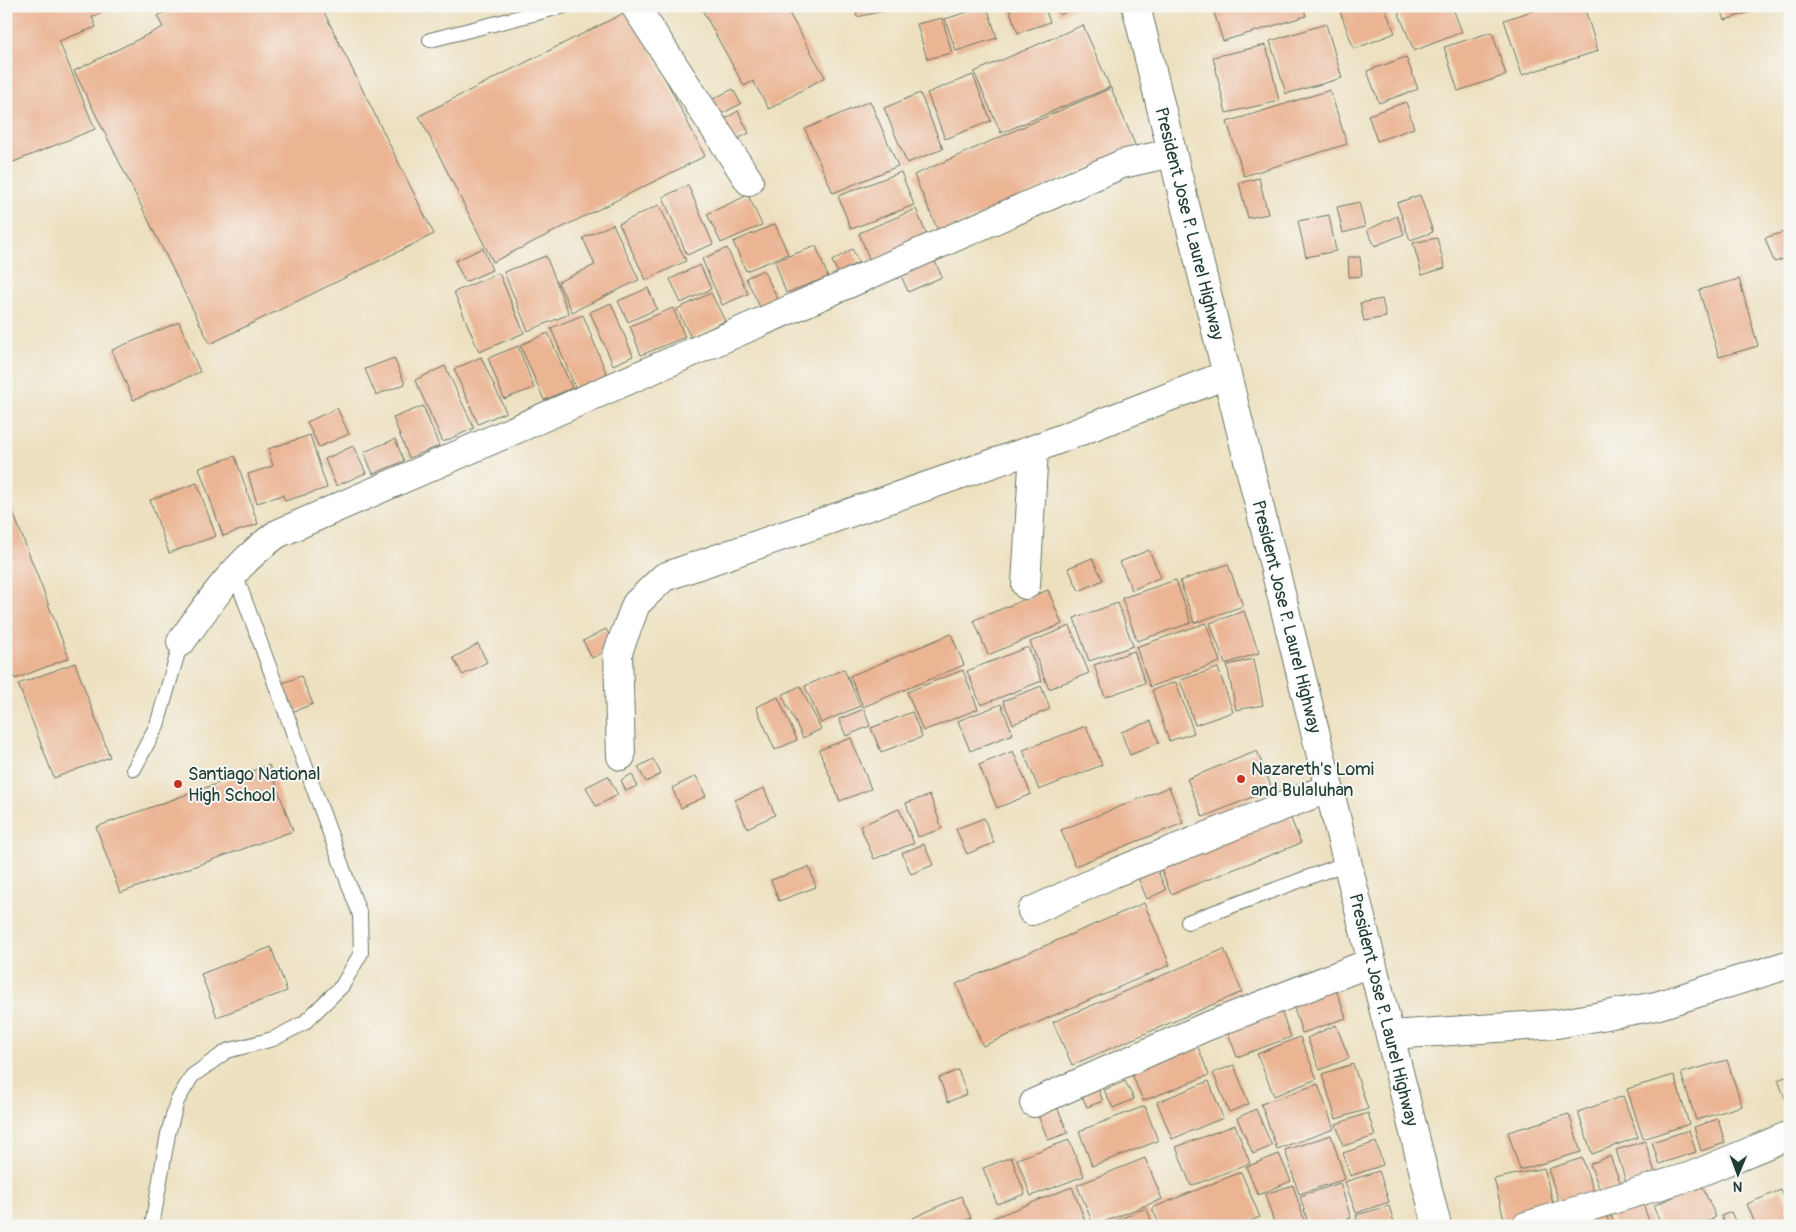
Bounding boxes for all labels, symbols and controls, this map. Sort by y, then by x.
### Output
street label: President Jose P. Laurel Highway [1149,105,1229,343]
street label: President Jose P. Laurel Highway [1246,498,1326,736]
place label: Nazareth's Lomi and Bulaluhan [1251,758,1374,802]
place label: Santiago National High School [188,763,321,807]
marker: Nazareth's Lomi and Bulaluhan [1235,773,1247,785]
marker: Santiago National High School [172,778,184,790]
street label: President Jose P. Laurel Highway [1343,891,1423,1129]
north arrow [1714,1150,1764,1200]
text: N [1733,1178,1743,1195]

